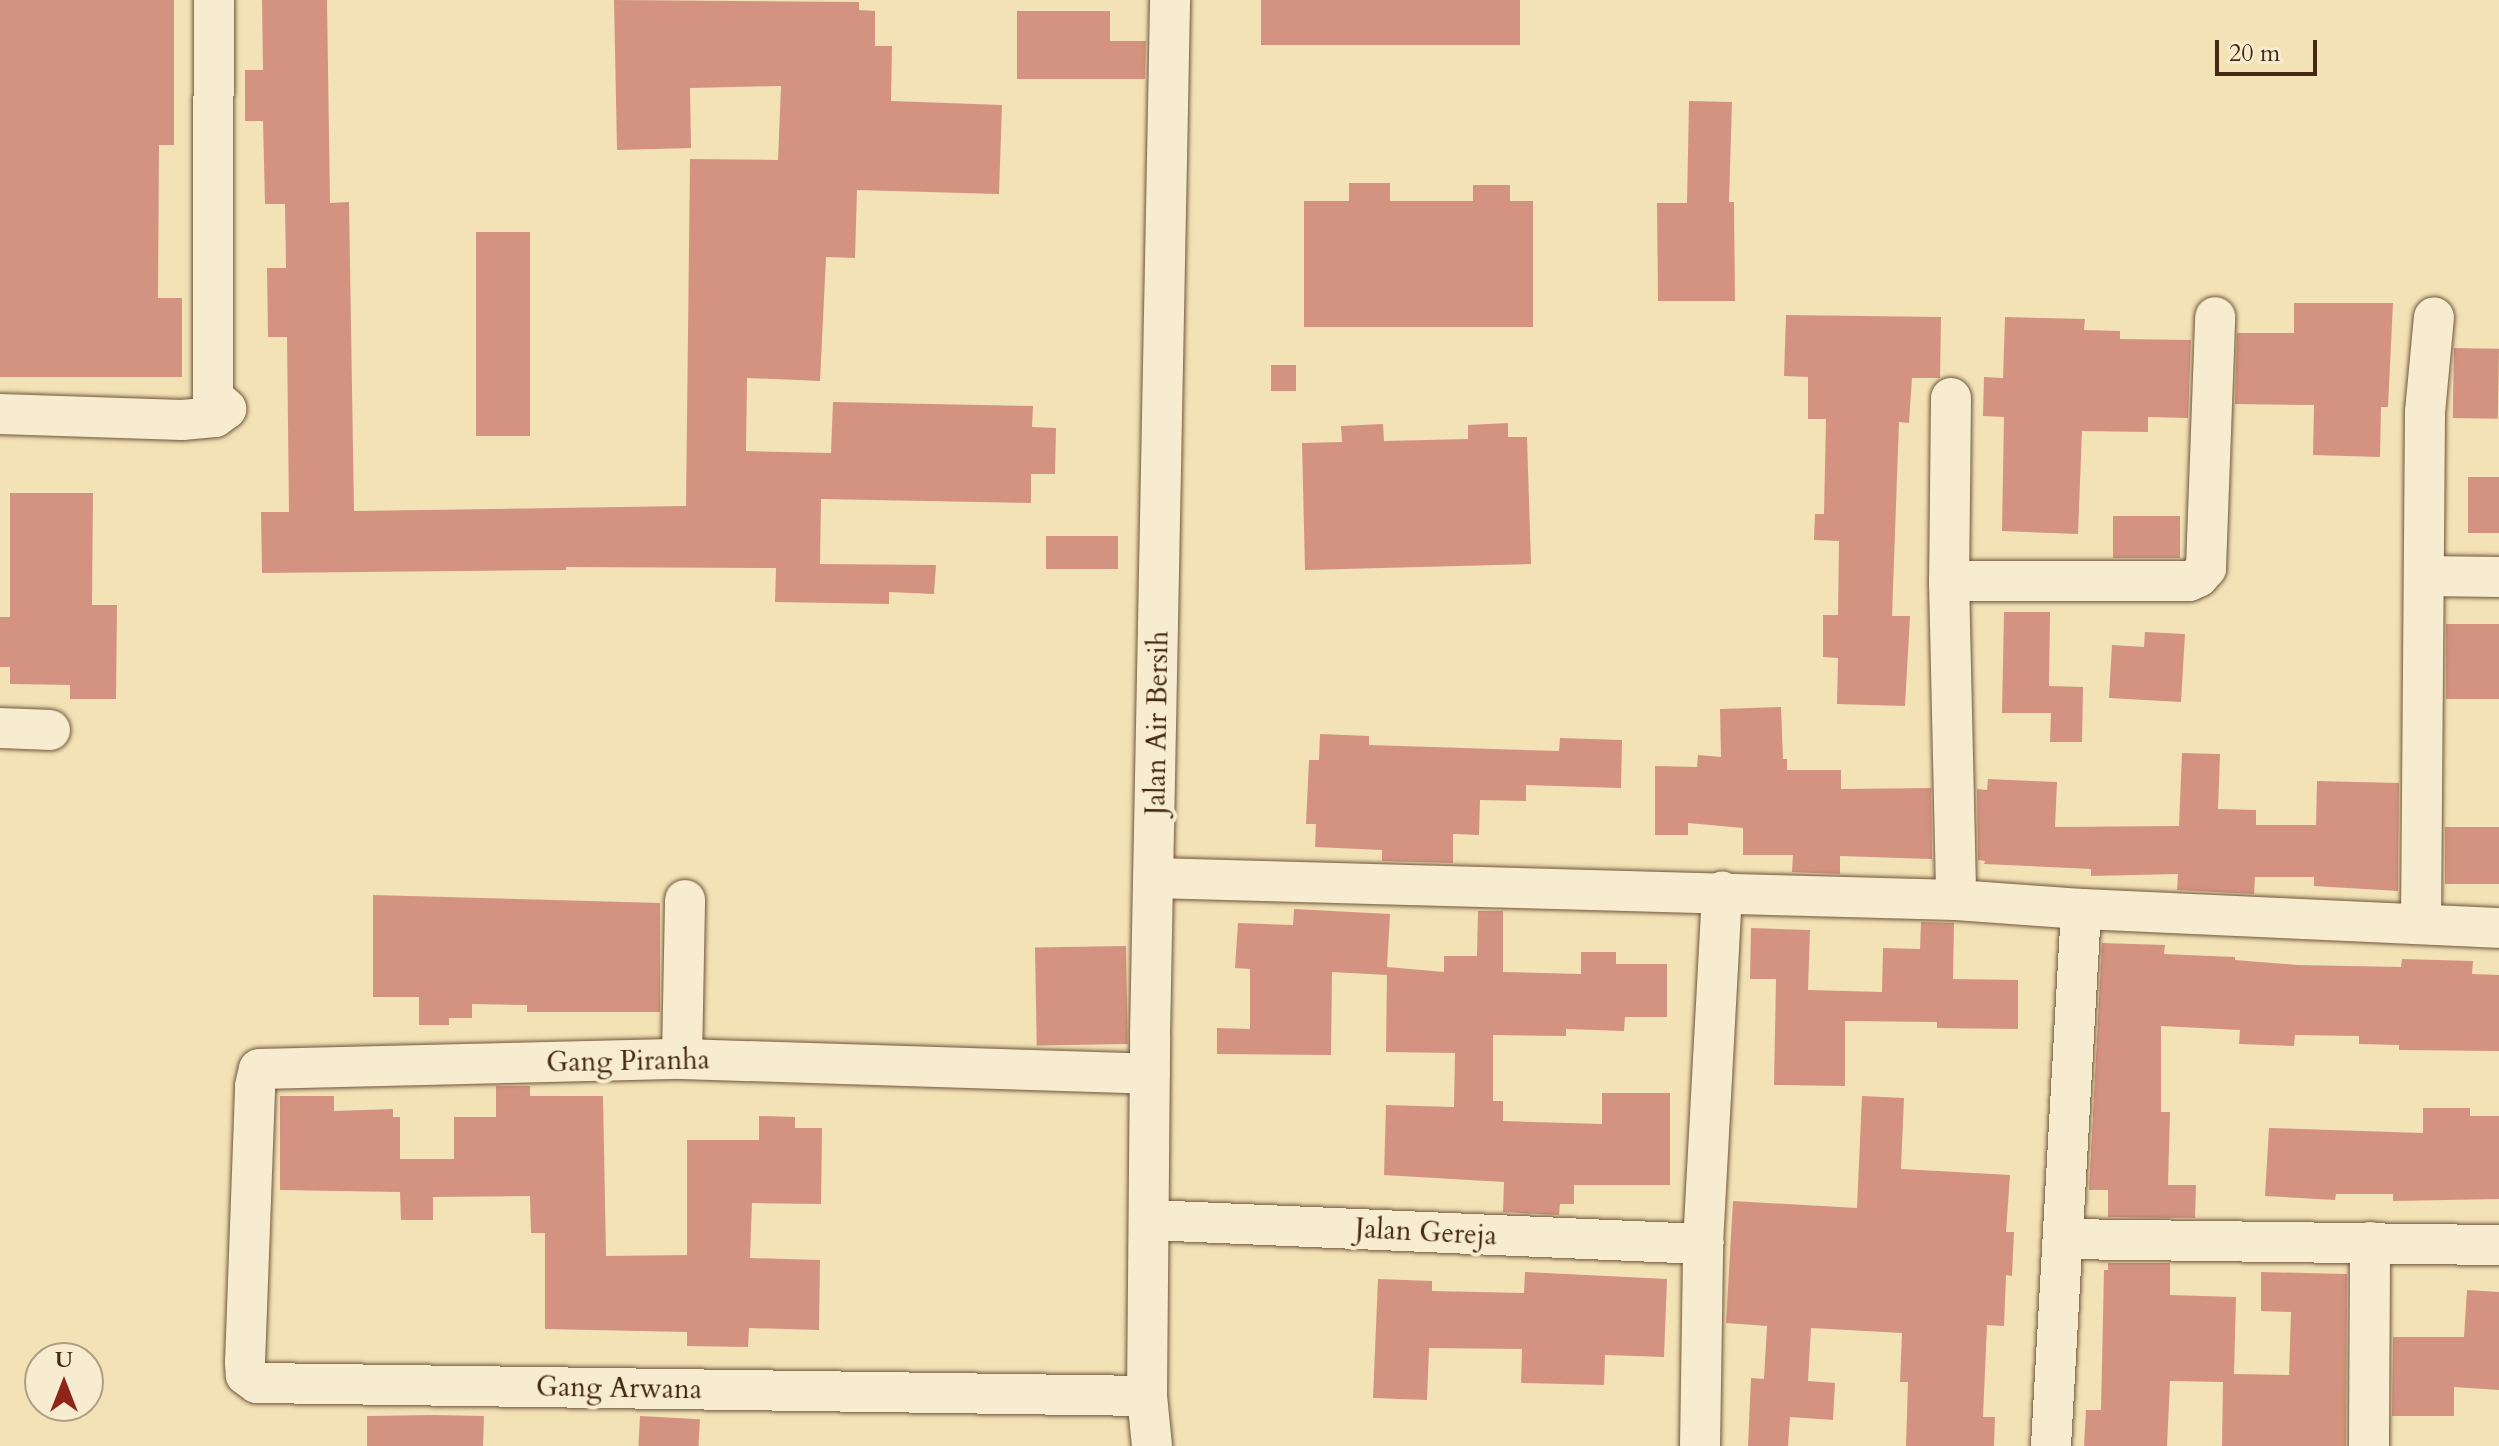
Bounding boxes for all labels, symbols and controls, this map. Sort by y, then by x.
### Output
scale bar [2219,24,2321,74]
text: 20 m [2229,37,2280,70]
street label: Jalan Air Bersih [1139,631,1175,815]
street label: Gang Piranha [546,1043,710,1079]
street label: Jalan Gereja [1354,1212,1498,1252]
north arrow [24,1342,104,1422]
text: U [55,1345,73,1375]
street label: Gang Arwana [536,1370,702,1406]

